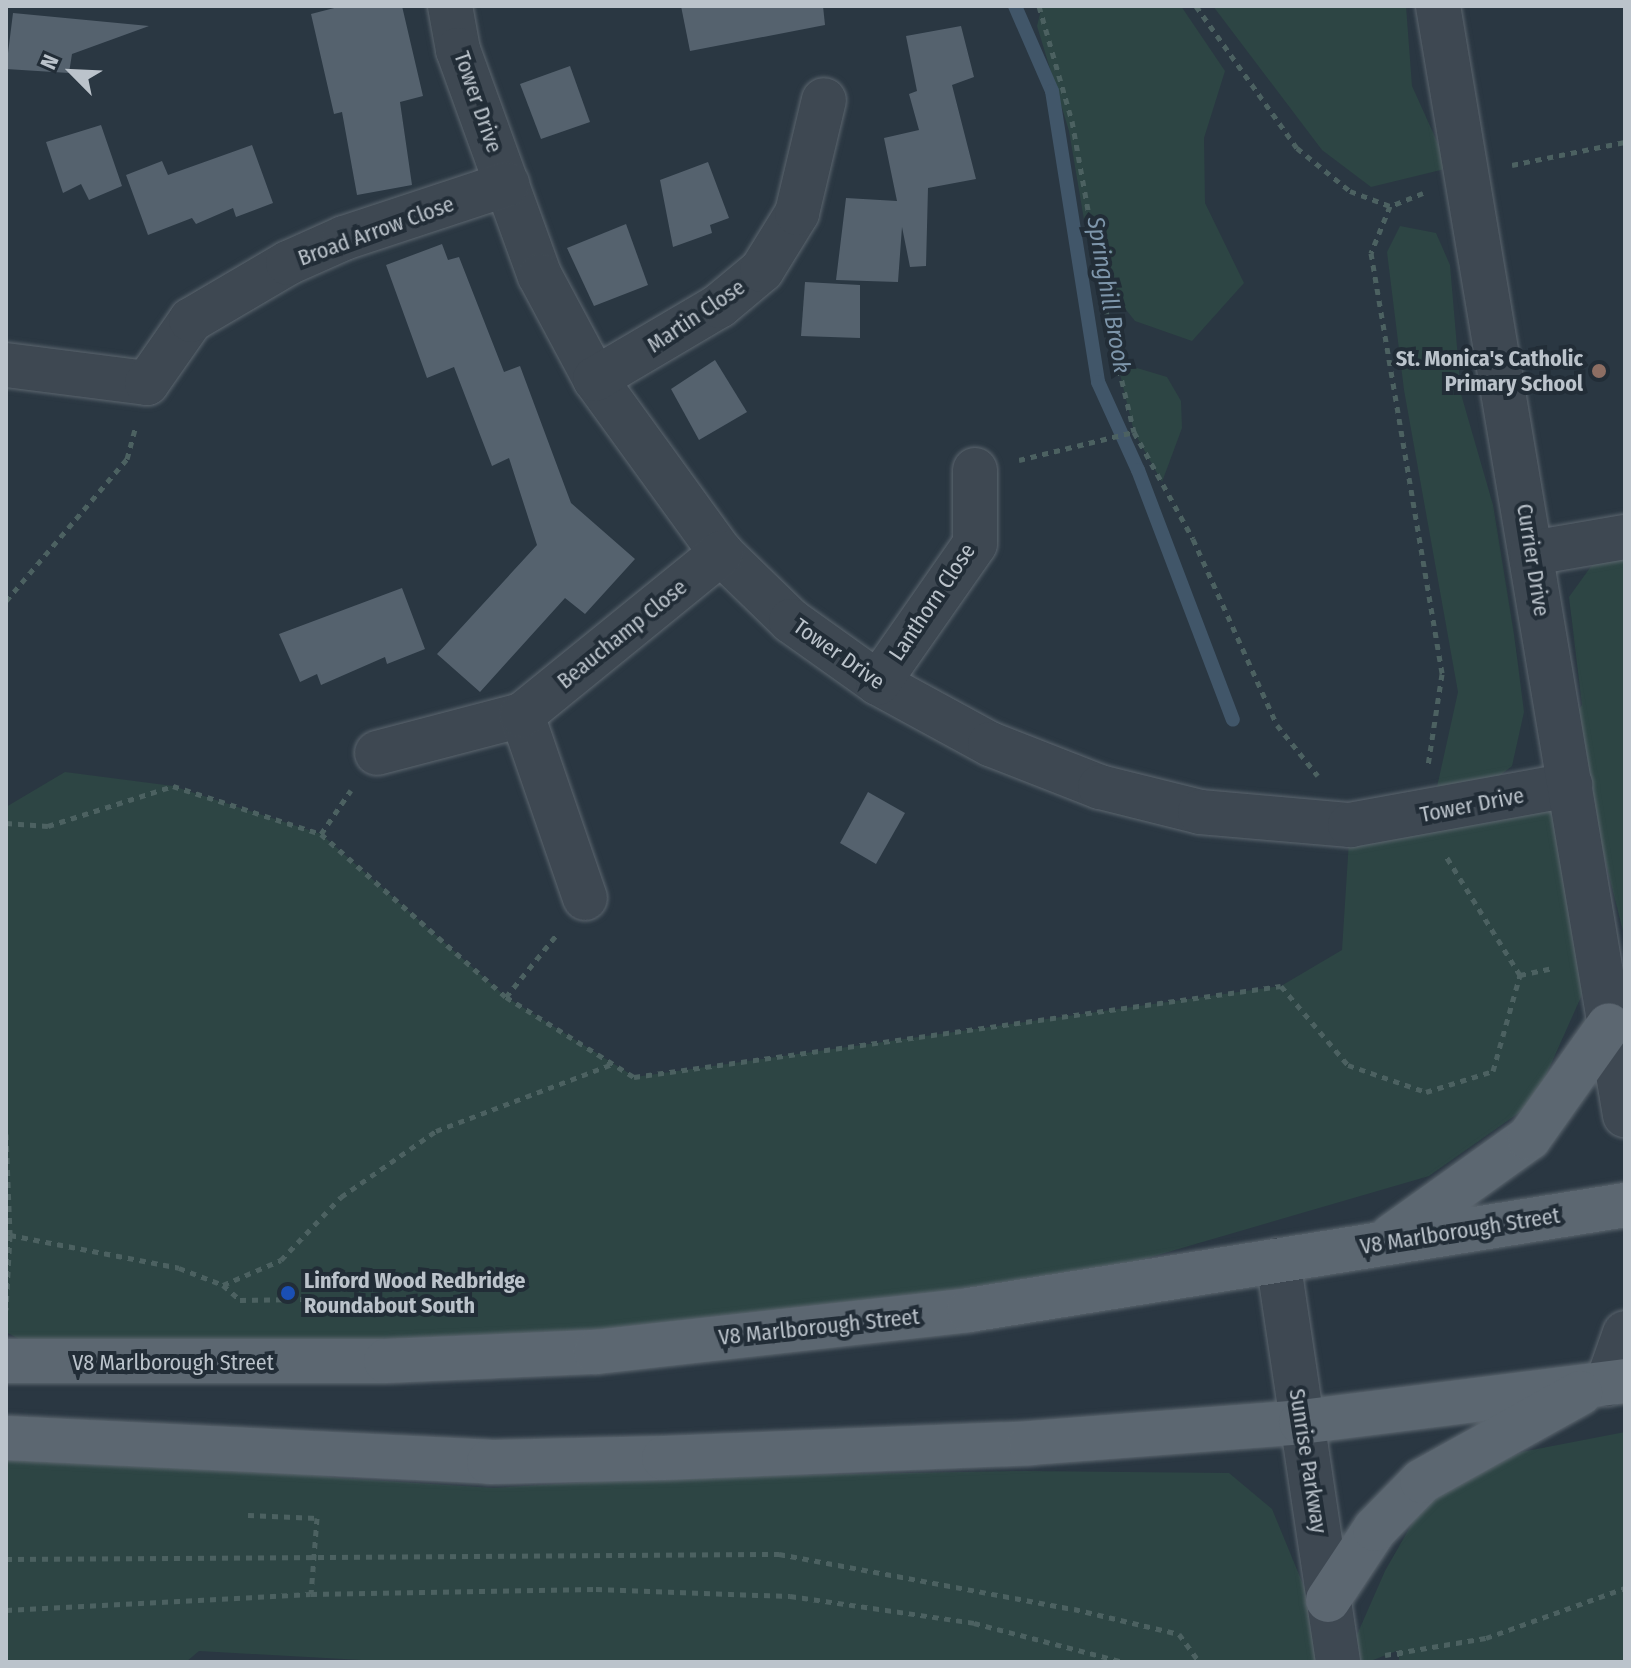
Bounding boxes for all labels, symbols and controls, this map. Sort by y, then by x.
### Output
north arrow [32,32,112,112]
street label: Tower Drive [448,48,508,156]
text: N [35,51,65,74]
street label: Broad Arrow Close [294,191,458,271]
water label: Springhill Brook [1080,215,1136,375]
street label: Martin Close [642,274,750,358]
place label: St. Monica's Catholic Primary School [1396,345,1583,396]
marker: St. Monica's Catholic Primary School [1590,362,1608,380]
street label: Currier Drive [1511,502,1555,618]
street label: Lanthorn Close [883,539,981,665]
street label: Beauchamp Close [552,574,692,694]
street label: Tower Drive [788,613,890,695]
street label: Tower Drive [1418,782,1526,828]
street label: V8 Marlborough Street [1358,1202,1562,1260]
place label: Linford Wood Redbridge Roundabout South [304,1267,526,1318]
marker: Linford Wood Redbridge Roundabout South [279,1284,297,1302]
street label: V8 Marlborough Street [717,1303,921,1351]
street label: V8 Marlborough Street [72,1350,274,1376]
street label: Sunrise Parkway [1284,1387,1332,1535]

